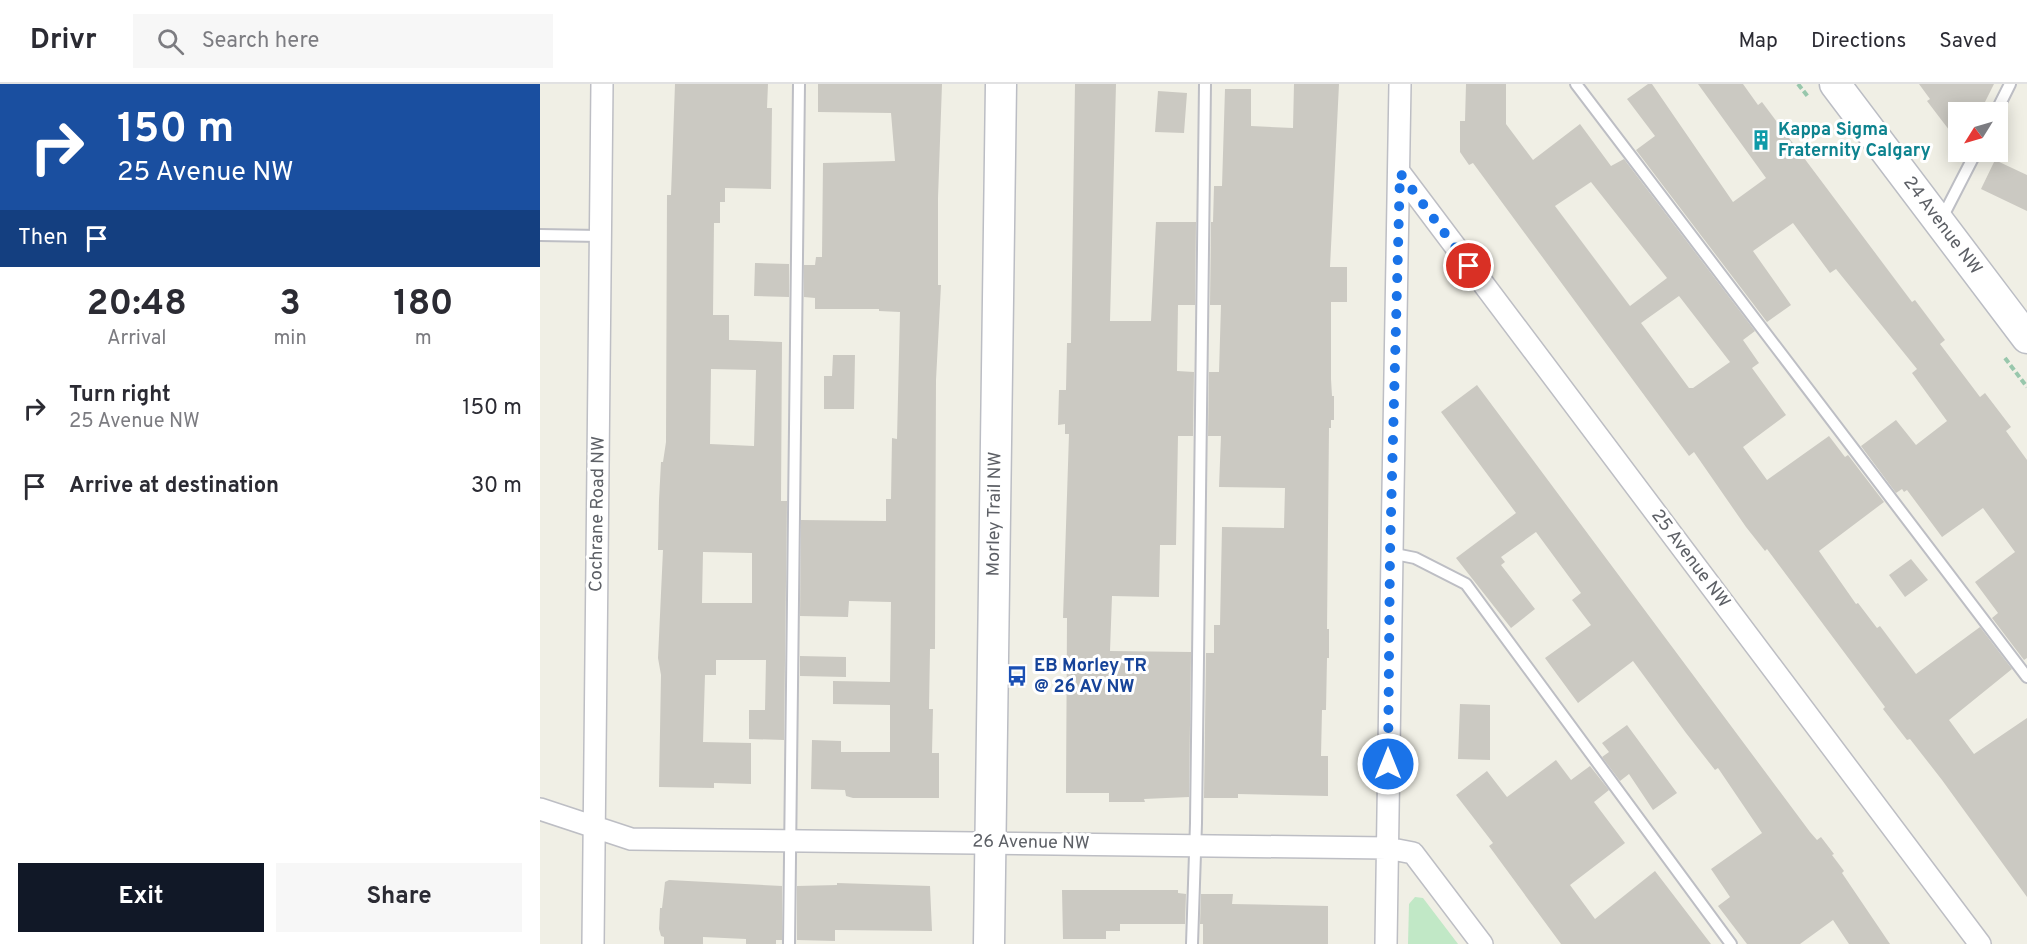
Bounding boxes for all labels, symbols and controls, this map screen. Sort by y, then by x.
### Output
search box [133,14,553,68]
text: Drivr [30,23,97,59]
icon: search [154,25,187,58]
text: Search here [202,28,319,55]
text: Map [1738,28,1778,55]
text: Directions [1811,28,1906,55]
text: Saved [1939,28,1997,55]
north arrow [1948,102,2008,162]
map controls [1948,102,2008,162]
text: 150 m [117,104,234,157]
icon: right [18,108,96,186]
place label: Kappa Sigma Fraternity Calgary [1778,119,1931,163]
building icon: Kappa Sigma Fraternity Calgary [1749,128,1773,152]
text: 25 Avenue NW [117,156,294,190]
street label: 24 Avenue NW [1897,172,1987,280]
icon: arrive [80,222,113,255]
text: Then [18,225,68,252]
pin [1443,240,1494,291]
icon: arrive [1452,249,1485,282]
text: 20:48 [87,282,187,328]
text: 3 [279,282,301,328]
text: 180 [393,282,453,328]
text: Arrival [107,326,167,352]
text: min [273,326,307,352]
text: m [415,326,432,352]
text: Turn right [69,382,171,409]
icon: right [18,392,51,425]
text: 150 m [462,395,522,422]
text: 25 Avenue NW [69,409,200,435]
street label: Cochrane Road NW [585,436,611,592]
street label: Morley Trail NW [982,451,1008,577]
icon: arrive [18,470,51,503]
text: Arrive at destination [69,473,279,500]
text: 30 m [471,473,522,500]
street label: 25 Avenue NW [1645,505,1735,613]
place label: EB Morley TR @ 26 AV NW [1034,655,1147,699]
bus stop icon: EB Morley TR @ 26 AV NW [1005,664,1029,688]
position arrow [1356,732,1420,796]
street label: 26 Avenue NW [972,830,1090,856]
button: Exit [18,863,264,932]
button: Share [276,863,522,932]

